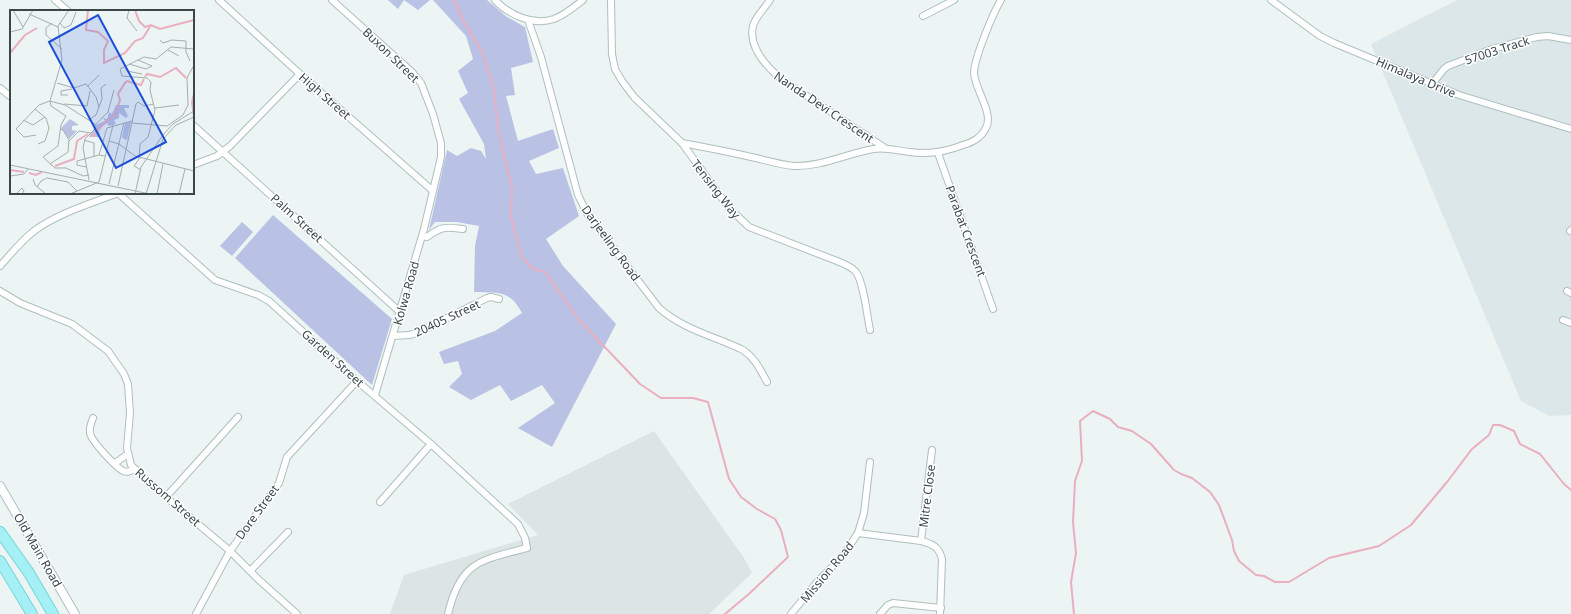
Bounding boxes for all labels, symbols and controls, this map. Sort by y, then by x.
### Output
inset map [10,10,194,194]
street label: Buxon Street [359,24,424,87]
street label: 57003 Track [1462,31,1532,68]
street label: Himalaya Drive [1373,52,1459,102]
street label: Nanda Devi Crescent [771,67,878,147]
street label: High Street [295,69,355,124]
street label: Tensing Way [688,156,745,223]
street label: Parabat Crescent [942,183,991,280]
street label: Palm Street [267,190,327,246]
street label: Darjeeling Road [578,202,644,284]
street label: Kolwa Road [389,259,423,327]
street label: 20405 Street [411,295,483,341]
street label: Garden Street [298,325,368,391]
street label: Mitre Close [915,463,939,528]
street label: Russom Street [132,464,205,531]
street label: Dore Street [231,481,283,543]
street label: Old Main Road [10,510,66,590]
street label: Mission Road [796,538,858,606]

